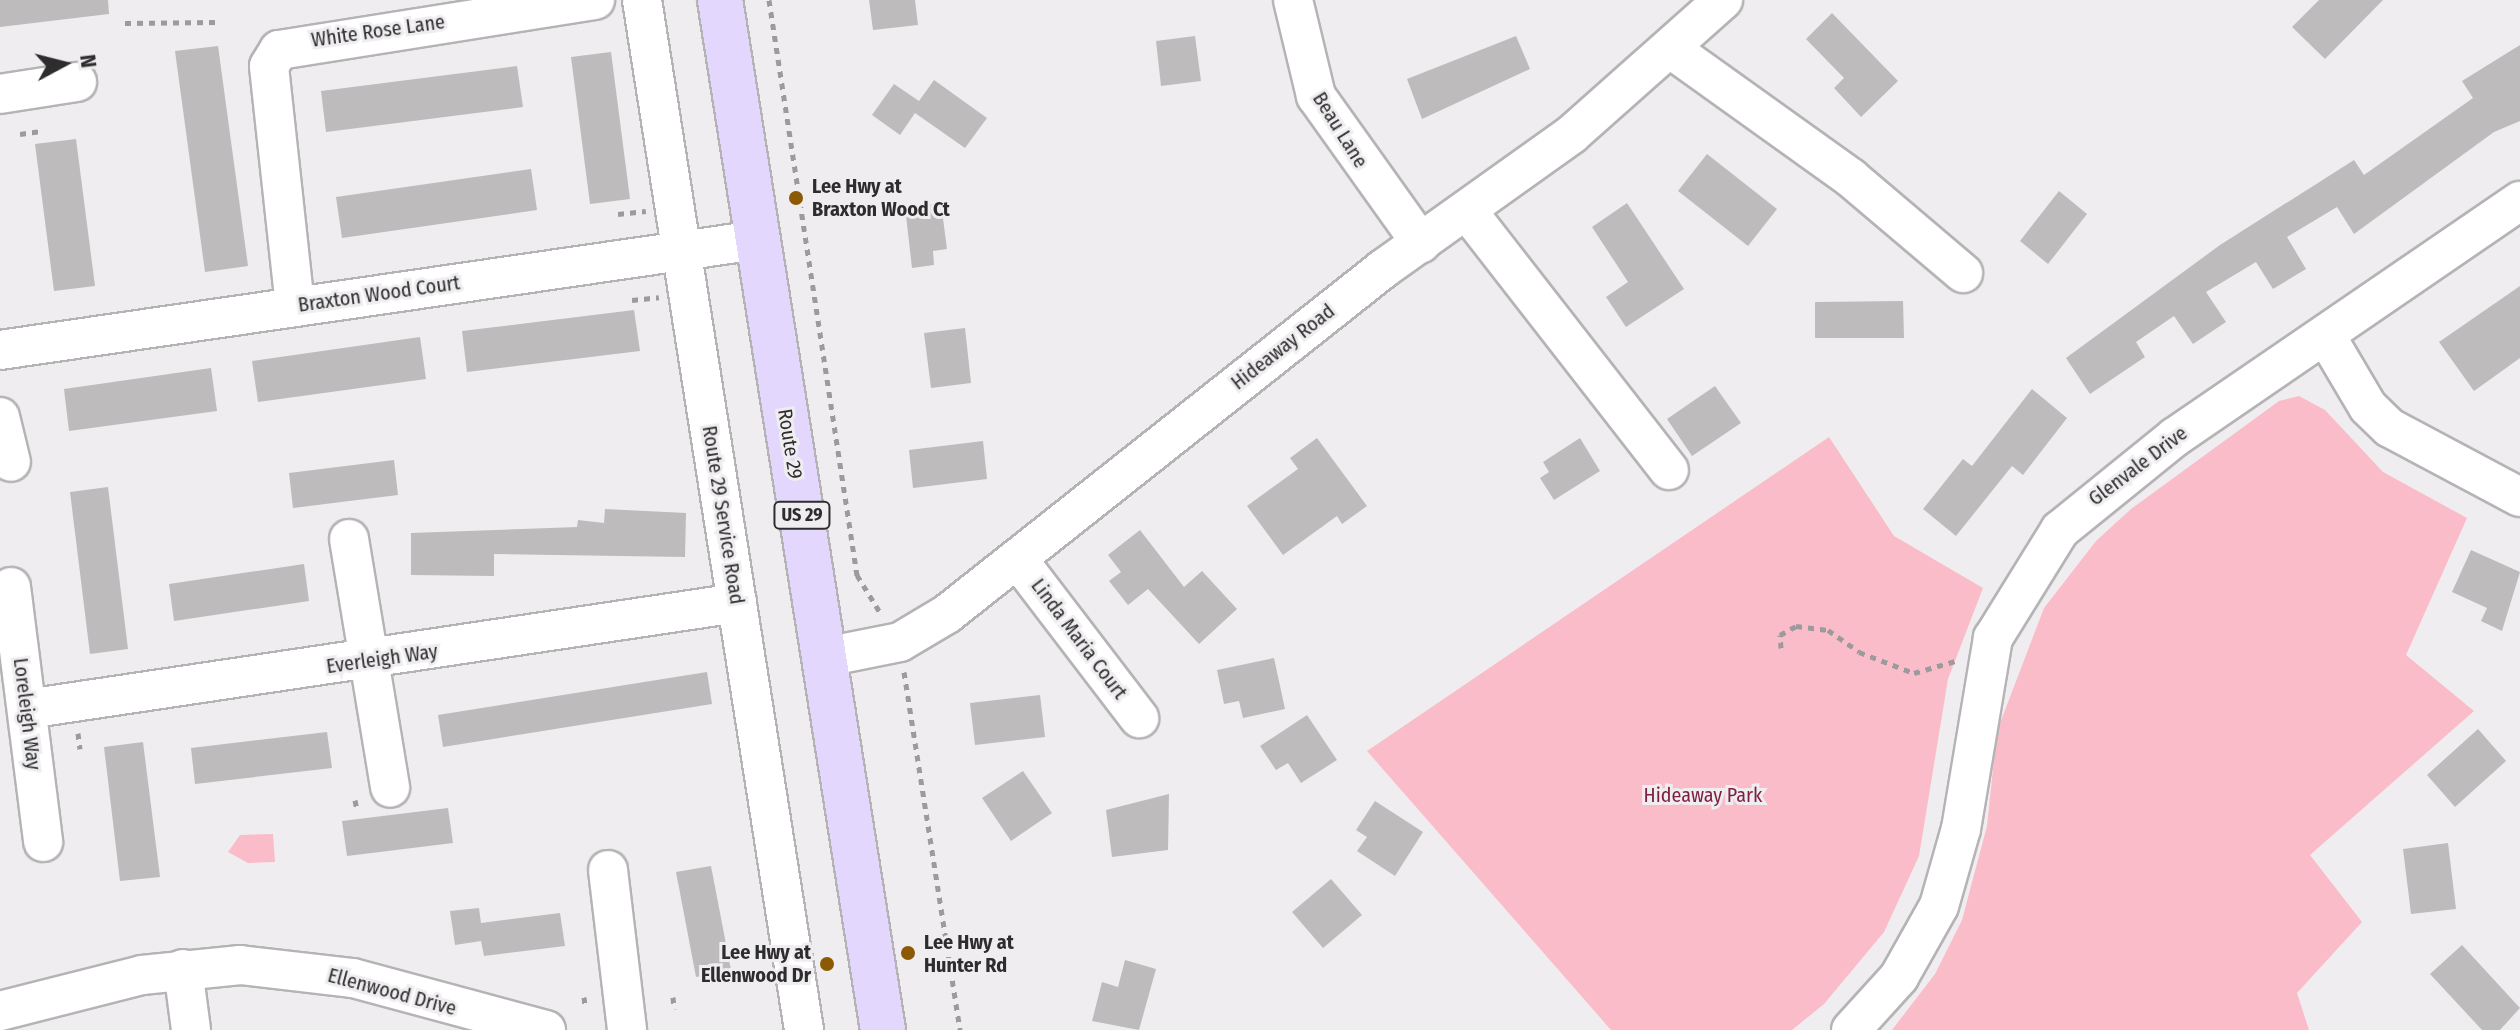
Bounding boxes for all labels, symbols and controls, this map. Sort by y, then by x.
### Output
street label: White Rose Lane [310,10,446,52]
north arrow [24,24,104,104]
text: N [74,53,103,69]
street label: Beau Lane [1307,88,1373,172]
place label: Lee Hwy at Braxton Wood Ct [812,174,950,221]
marker: Lee Hwy at Braxton Wood Ct [787,189,805,207]
street label: Braxton Wood Court [296,271,462,317]
street label: Hideaway Road [1226,299,1340,395]
street label: Route 29 [773,407,807,481]
street label: Glenvale Drive [2084,421,2192,511]
street label: Route 29 Service Road [697,424,749,606]
road number: US 29 [772,501,832,529]
street label: Linda Maria Court [1026,574,1132,704]
street label: Everleigh Way [325,639,439,679]
street label: Loreleigh Way [8,657,46,771]
park label: Hideaway Park [1644,783,1762,807]
place label: Lee Hwy at Hunter Rd [924,930,1014,977]
place label: Lee Hwy at Ellenwood Dr [701,940,811,987]
marker: Lee Hwy at Hunter Rd [899,944,917,962]
marker: Lee Hwy at Ellenwood Dr [818,955,836,973]
street label: Ellenwood Drive [325,963,459,1021]

